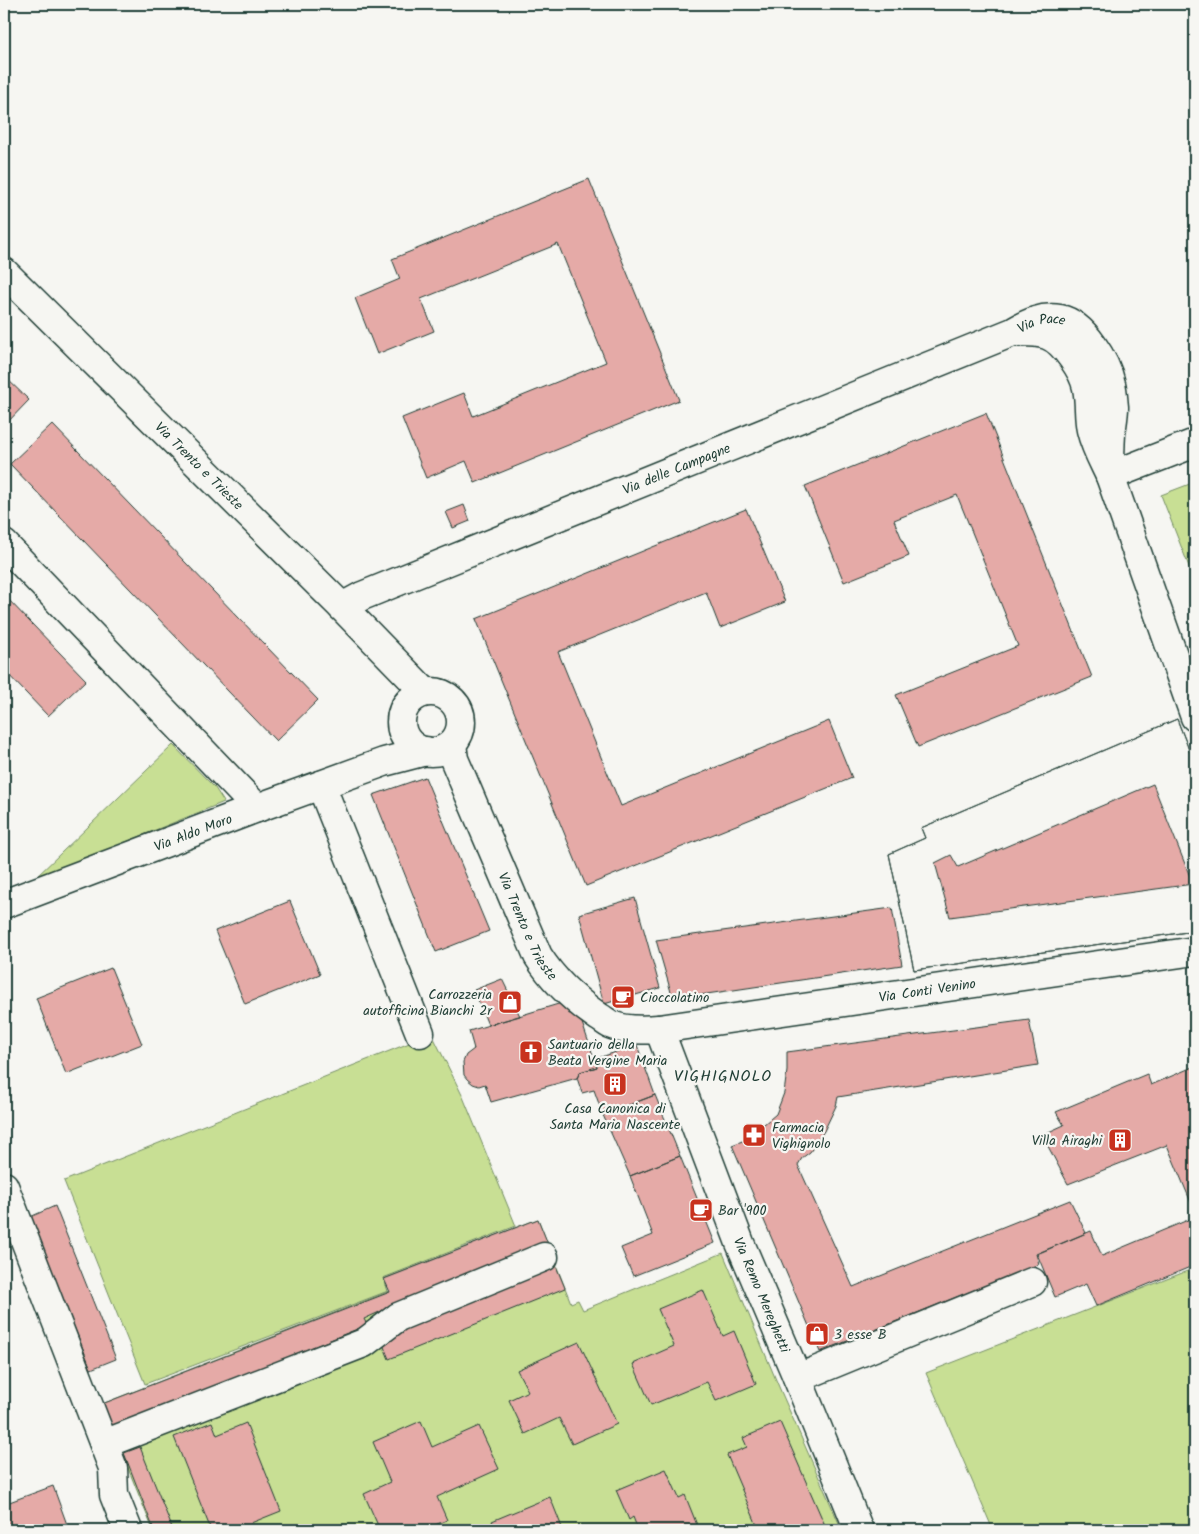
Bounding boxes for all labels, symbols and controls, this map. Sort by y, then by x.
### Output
street label: Via Pace [1013,308,1069,340]
street label: Via Trento e Trieste [149,417,249,516]
street label: Via delle Campagne [619,437,735,501]
street label: Via Aldo Moro [151,808,236,858]
street label: Via Trento e Trieste [492,869,563,986]
street label: Via Conti Venino [877,973,977,1009]
place label: Carrozzeria autofficina Bianchi 2r [363,984,493,1022]
cafe icon: Cioccolatino [610,984,636,1010]
place label: Cioccolatino [640,987,709,1009]
shop icon: Carrozzeria autofficina Bianchi 2r [497,989,523,1015]
place label: Santuario della Beata Vergine Maria [548,1034,667,1072]
church icon: Santuario della Beata Vergine Maria [518,1039,544,1065]
district label: VIGHIGNOLO [674,1064,772,1089]
building icon: Casa Canonica di Santa Maria Nascente [602,1071,628,1097]
place label: Casa Canonica di Santa Maria Nascente [550,1098,681,1136]
place label: Farmacia Vighignolo [772,1117,831,1155]
pharmacy icon: Farmacia Vighignolo [741,1122,767,1148]
building icon: Villa Airaghi [1107,1127,1133,1153]
place label: Villa Airaghi [1032,1130,1103,1152]
cafe icon: Bar '900 [688,1197,714,1223]
place label: Bar '900 [718,1200,767,1222]
street label: Via Remo Mereghetti [727,1234,796,1357]
shop icon: 3 esse B [804,1321,830,1347]
place label: 3 esse B [834,1324,887,1346]

